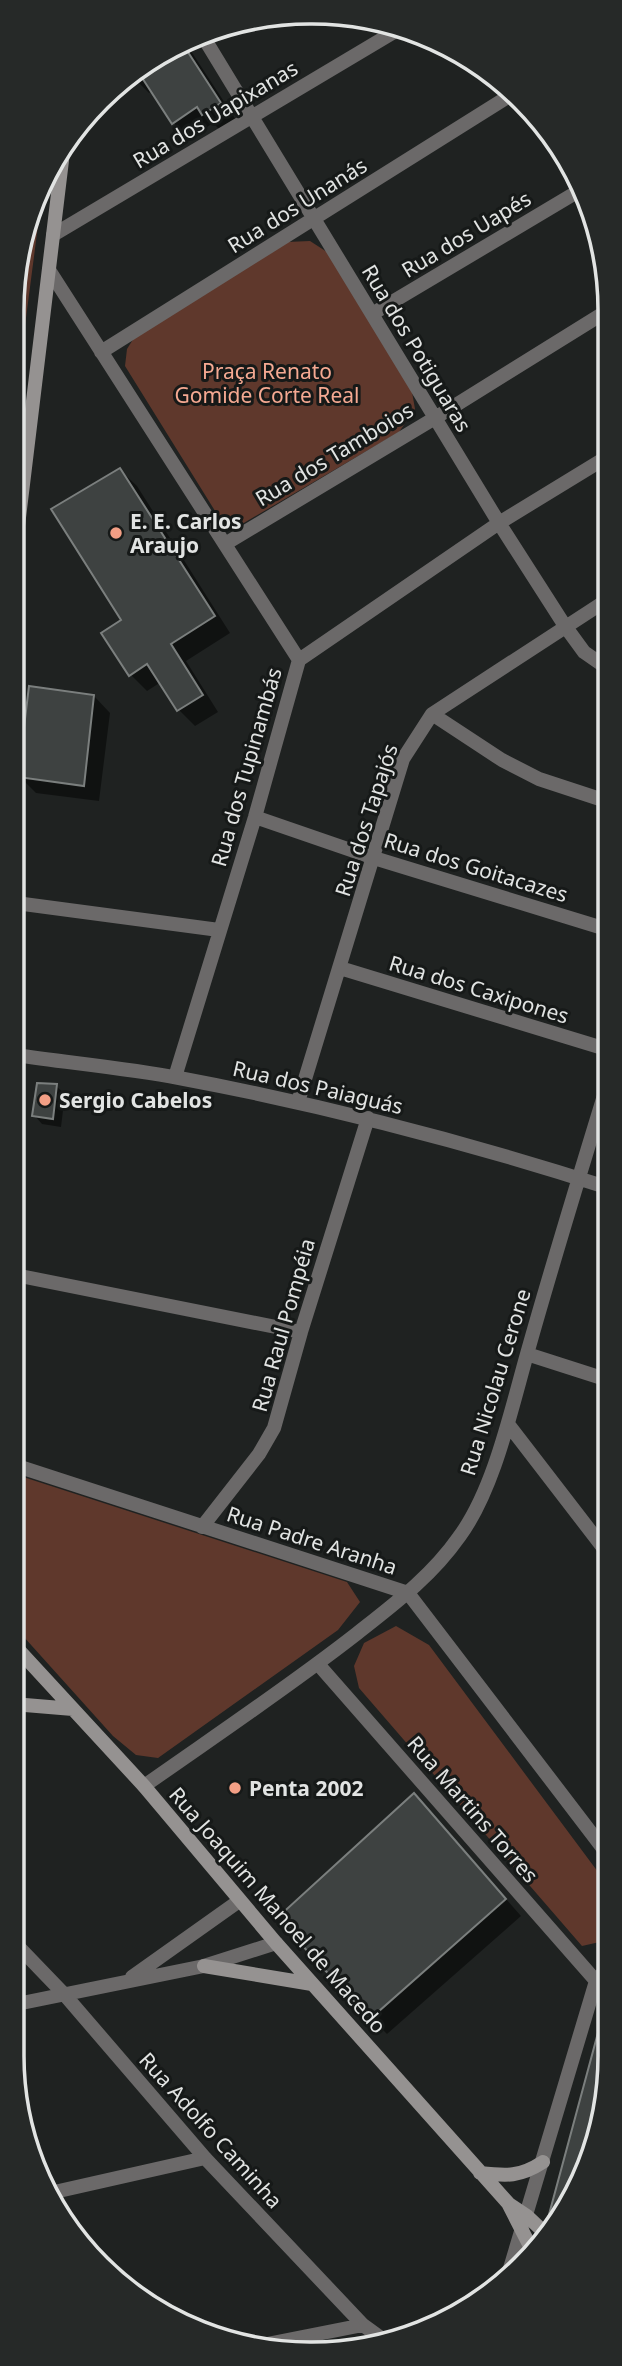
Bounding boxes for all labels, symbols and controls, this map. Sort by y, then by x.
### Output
street label: Rua dos Uapixanas [127,54,303,174]
street label: Rua dos Unanás [222,151,372,259]
street label: Rua dos Uapés [396,184,536,284]
street label: Rua dos Potiguaras [356,259,478,437]
park label: Praça Renato Gomide Corte Real [175,357,359,409]
street label: Rua dos Tamboios [250,396,418,512]
place label: E. E. Carlos Araujo [130,507,242,559]
marker: E. E. Carlos Araujo [108,525,124,541]
street label: Rua dos Tupinambás [204,664,288,870]
street label: Rua dos Tapajós [328,740,404,900]
street label: Rua dos Goitacazes [381,826,571,908]
street label: Rua dos Caxipones [386,948,572,1030]
street label: Rua dos Paiaguás [230,1054,406,1120]
place label: Sergio Cabelos [59,1086,212,1114]
marker: Sergio Cabelos [37,1092,53,1108]
street label: Rua Raul Pompéia [245,1235,321,1415]
street label: Rua Nicolau Cerone [453,1285,537,1479]
street label: Rua Padre Aranha [223,1499,401,1581]
street label: Rua Martins Torres [401,1730,545,1888]
place label: Penta 2002 [249,1774,363,1802]
marker: Penta 2002 [227,1780,243,1796]
street label: Rua Joaquim Manoel de Macedo [163,1781,393,2039]
street label: Rua Adolfo Caminha [133,2046,289,2214]

